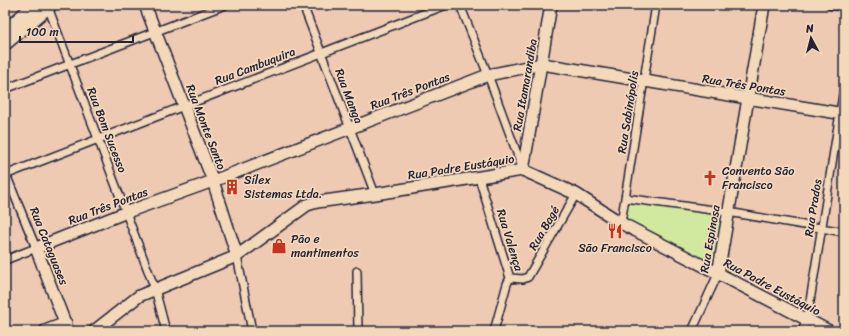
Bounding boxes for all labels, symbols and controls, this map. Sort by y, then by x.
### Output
scale bar [20,18,133,44]
north arrow [791,18,831,58]
text: N [804,19,815,39]
text: 100 m [26,21,59,43]
street label: Rua Itamarandiba [506,37,544,133]
street label: Rua Cambuquira [211,41,299,91]
street label: Rua Manga [328,65,370,127]
street label: Rua Três Pontas [367,65,454,116]
street label: Rua Três Pontas [701,68,788,103]
street label: Rua Sabinópolis [611,69,645,155]
street label: Rua Monte Santo [180,81,232,173]
street label: Rua Bom Sucesso [81,84,133,176]
street label: Rua Padre Eustáquio [406,148,516,186]
place label: Convento São Francisco [722,160,794,196]
place label: Sílex Sistemas Ltda. [244,169,322,205]
church icon: Convento São Francisco [701,169,719,187]
street label: Rua Prados [798,177,828,238]
building icon: Sílex Sistemas Ltda. [223,178,241,196]
street label: Rua Três Pontas [65,180,152,231]
street label: Rua Bagé [522,201,566,255]
street label: Rua Espinosa [693,202,727,275]
street label: Rua Cataguases [23,204,75,289]
street label: Rua Valença [490,206,530,275]
restaurant icon: São Francisco [606,222,624,240]
place label: Pão e mantimentos [291,228,359,264]
shop icon: Pão e mantimentos [270,237,288,255]
place label: São Francisco [578,237,652,259]
street label: Rua Padre Eustáquio [719,252,825,322]

